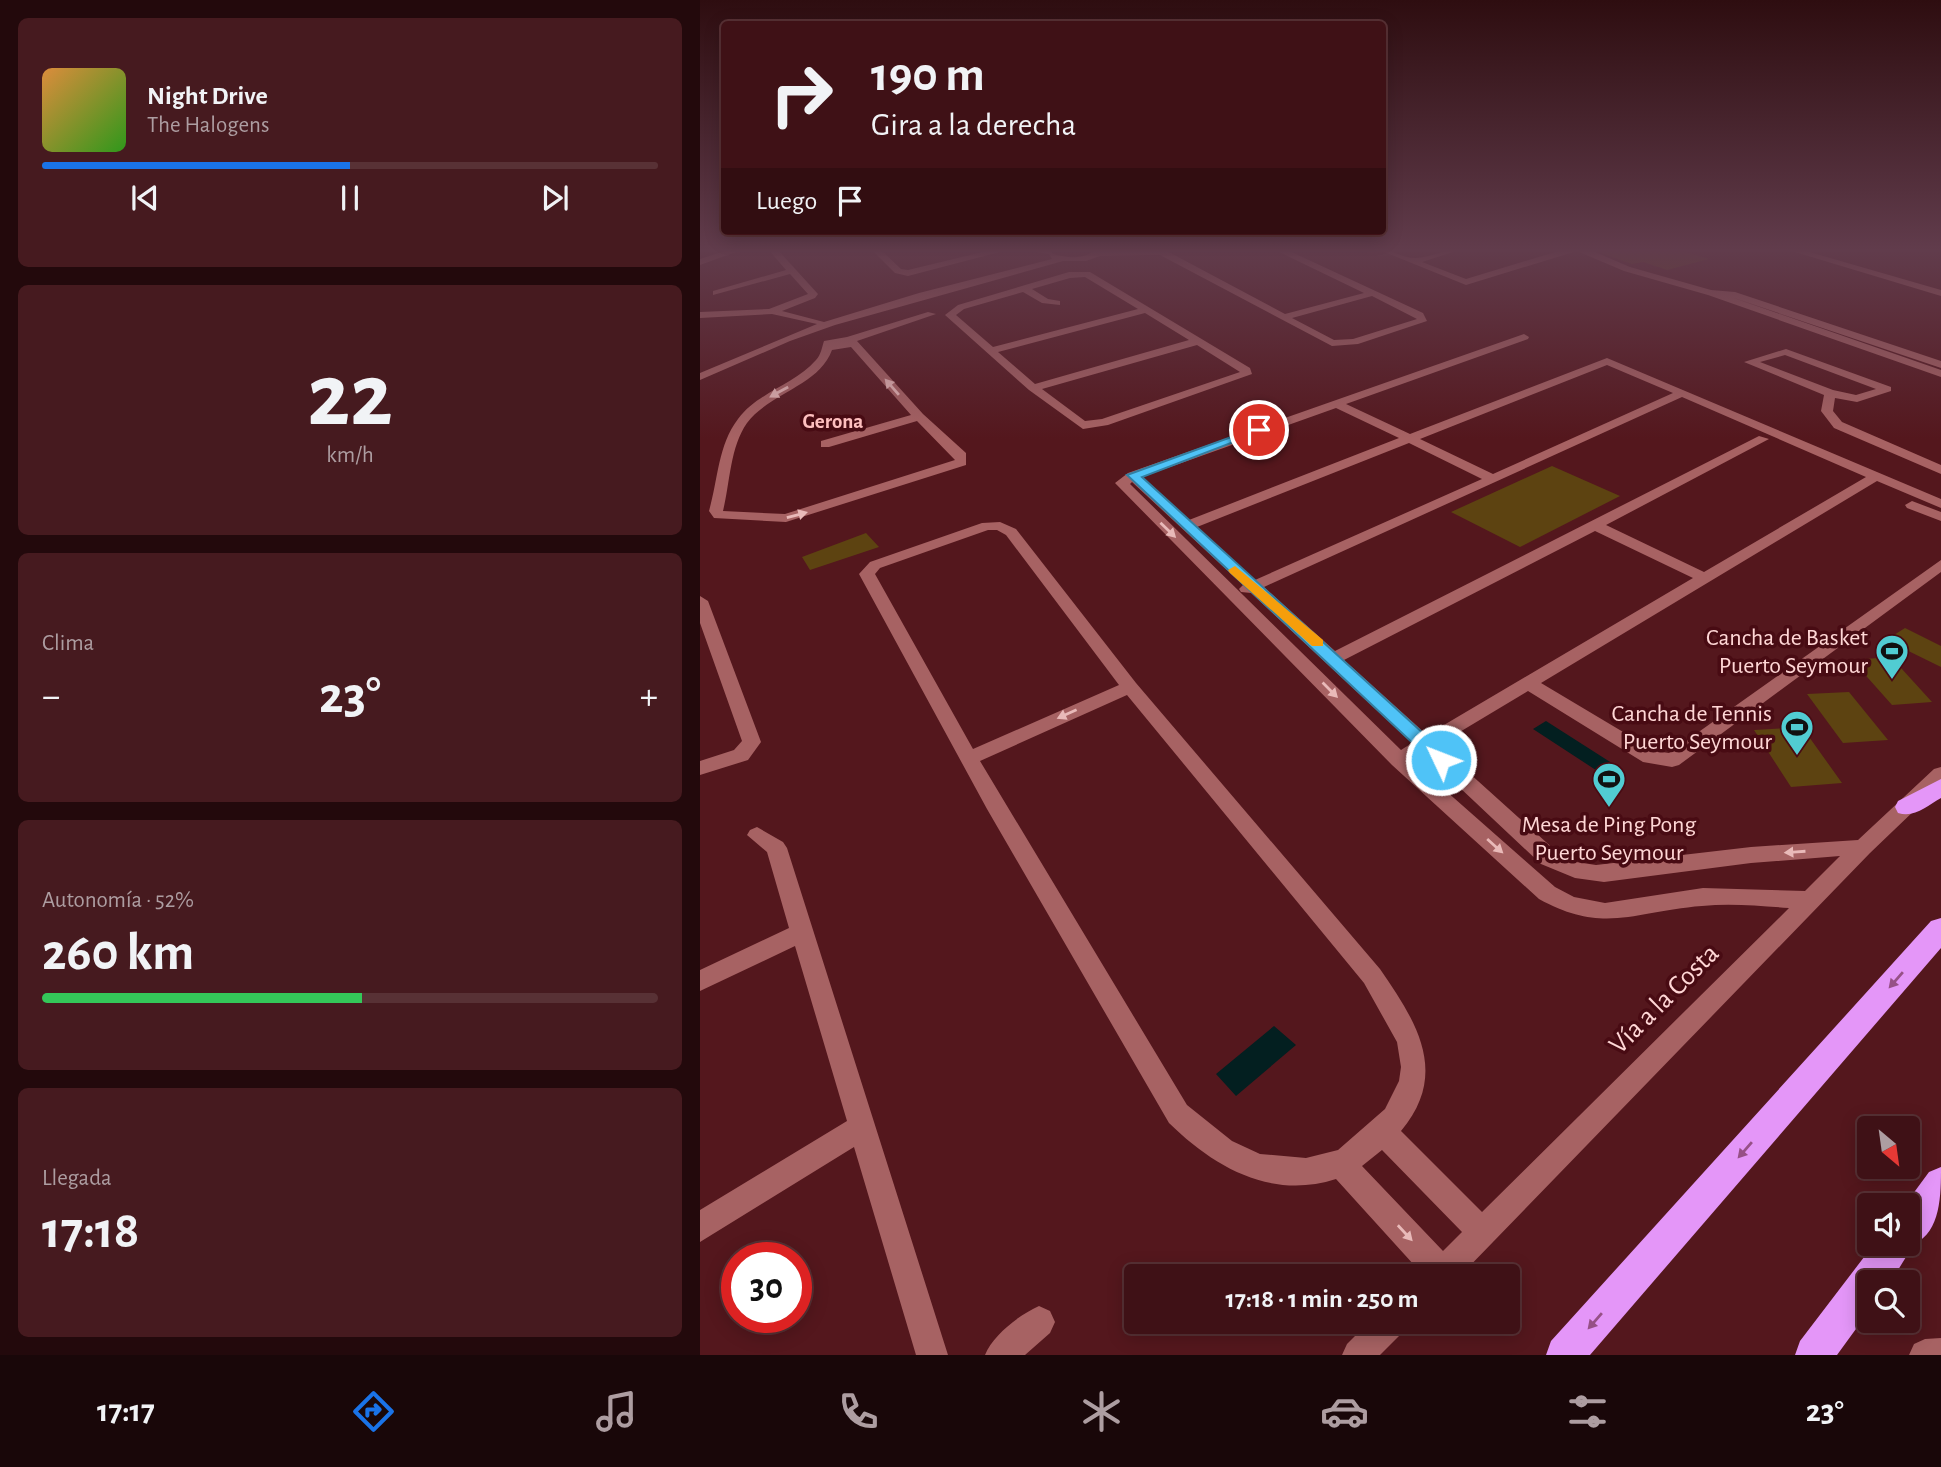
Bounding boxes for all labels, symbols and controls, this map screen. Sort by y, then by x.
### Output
icon: right [756,49,847,140]
text: 190 m [871,51,985,100]
text: Night Drive [147,83,268,109]
text: Gira a la derecha [871,109,1076,141]
text: The Halogens [147,114,269,137]
icon: previous [126,179,164,217]
icon: pause [331,179,369,217]
icon: next [536,179,574,217]
icon: arrive [831,182,869,220]
text: Luego [756,188,817,214]
text: 22 [307,351,393,442]
one-way arrow [885,378,900,395]
one-way arrow [769,386,789,398]
pin [1229,400,1289,460]
district label: Gerona [803,411,863,432]
icon: arrive [1240,411,1278,449]
text: km/h [326,444,374,467]
one-way arrow [786,509,808,520]
one-way arrow [1159,522,1176,538]
place label: Cancha de Basket Puerto Seymour [1706,626,1868,678]
text: Clima [42,632,94,655]
sports icon: Cancha de Basket Puerto Seymour [1873,632,1911,681]
text: 23° [319,670,381,722]
text: − [42,678,60,716]
text: + [640,678,658,716]
one-way arrow [1321,681,1337,698]
place label: Cancha de Tennis Puerto Seymour [1612,702,1772,754]
one-way arrow [1057,708,1077,720]
sports icon: Cancha de Tennis Puerto Seymour [1778,708,1816,757]
position arrow [1404,723,1478,797]
sports icon: Mesa de Ping Pong Puerto Seymour [1590,760,1628,809]
place label: Mesa de Ping Pong Puerto Seymour [1522,813,1696,865]
one-way arrow [1486,838,1504,854]
one-way arrow [1784,847,1806,858]
text: Autonomía · 52% [42,889,194,912]
text: 260 km [42,927,194,979]
street label: Vía a la Costa [1604,939,1725,1060]
one-way arrow [1888,971,1904,989]
north arrow [1857,1116,1920,1180]
map controls [1857,1116,1920,1333]
one-way arrow [1738,1142,1753,1159]
text: Llegada [42,1167,112,1190]
button: sound [1857,1193,1920,1256]
text: 17:18 [42,1205,139,1257]
one-way arrow [1396,1224,1412,1241]
speed limit sign: 30 [721,1242,812,1333]
button: search [1857,1270,1920,1333]
text: 17:18 · 1 min · 250 m [1225,1286,1419,1312]
one-way arrow [1587,1312,1603,1330]
icon: directions [349,1387,398,1436]
icon: music [592,1387,641,1436]
icon: phone [834,1387,883,1436]
icon: climate [1077,1387,1126,1436]
icon: car [1320,1387,1369,1436]
icon: filters [1563,1387,1612,1436]
text: 17:17 [97,1395,155,1427]
text: 23° [1806,1395,1844,1427]

